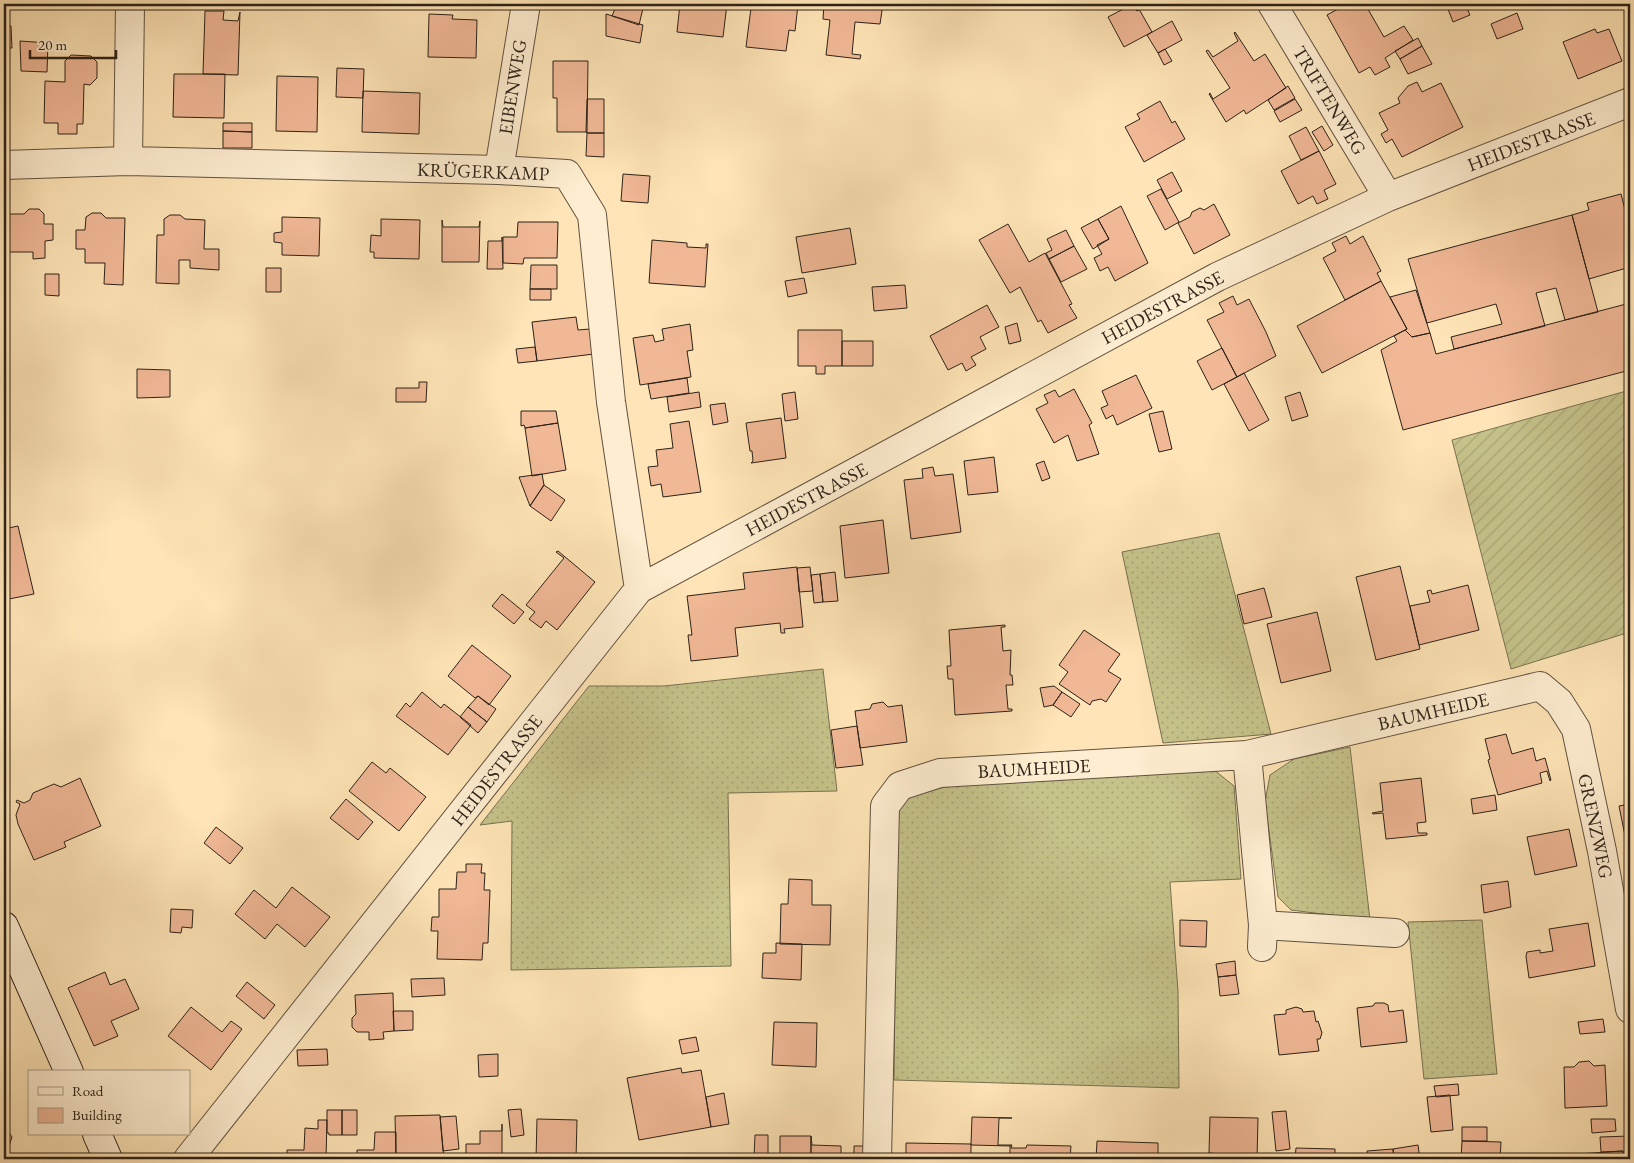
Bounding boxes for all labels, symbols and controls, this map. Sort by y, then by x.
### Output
scale bar [30,28,116,60]
text: 20 m [38,35,67,54]
street label: EIBENWEG [493,38,532,136]
street label: TRIFTENWEG [1287,41,1372,160]
street label: HEIDESTRASSE [1464,106,1599,177]
street label: KRÜGERKAMP [416,157,550,186]
street label: HEIDESTRASSE [1097,265,1228,350]
street label: HEIDESTRASSE [741,457,872,542]
street label: BAUMHEIDE [1375,687,1491,736]
street label: HEIDESTRASSE [445,709,548,831]
street label: BAUMHEIDE [977,753,1091,784]
street label: GRENZWEG [1572,771,1619,881]
legend [28,1070,190,1136]
text: Road [72,1081,104,1100]
text: Building [72,1105,122,1124]

